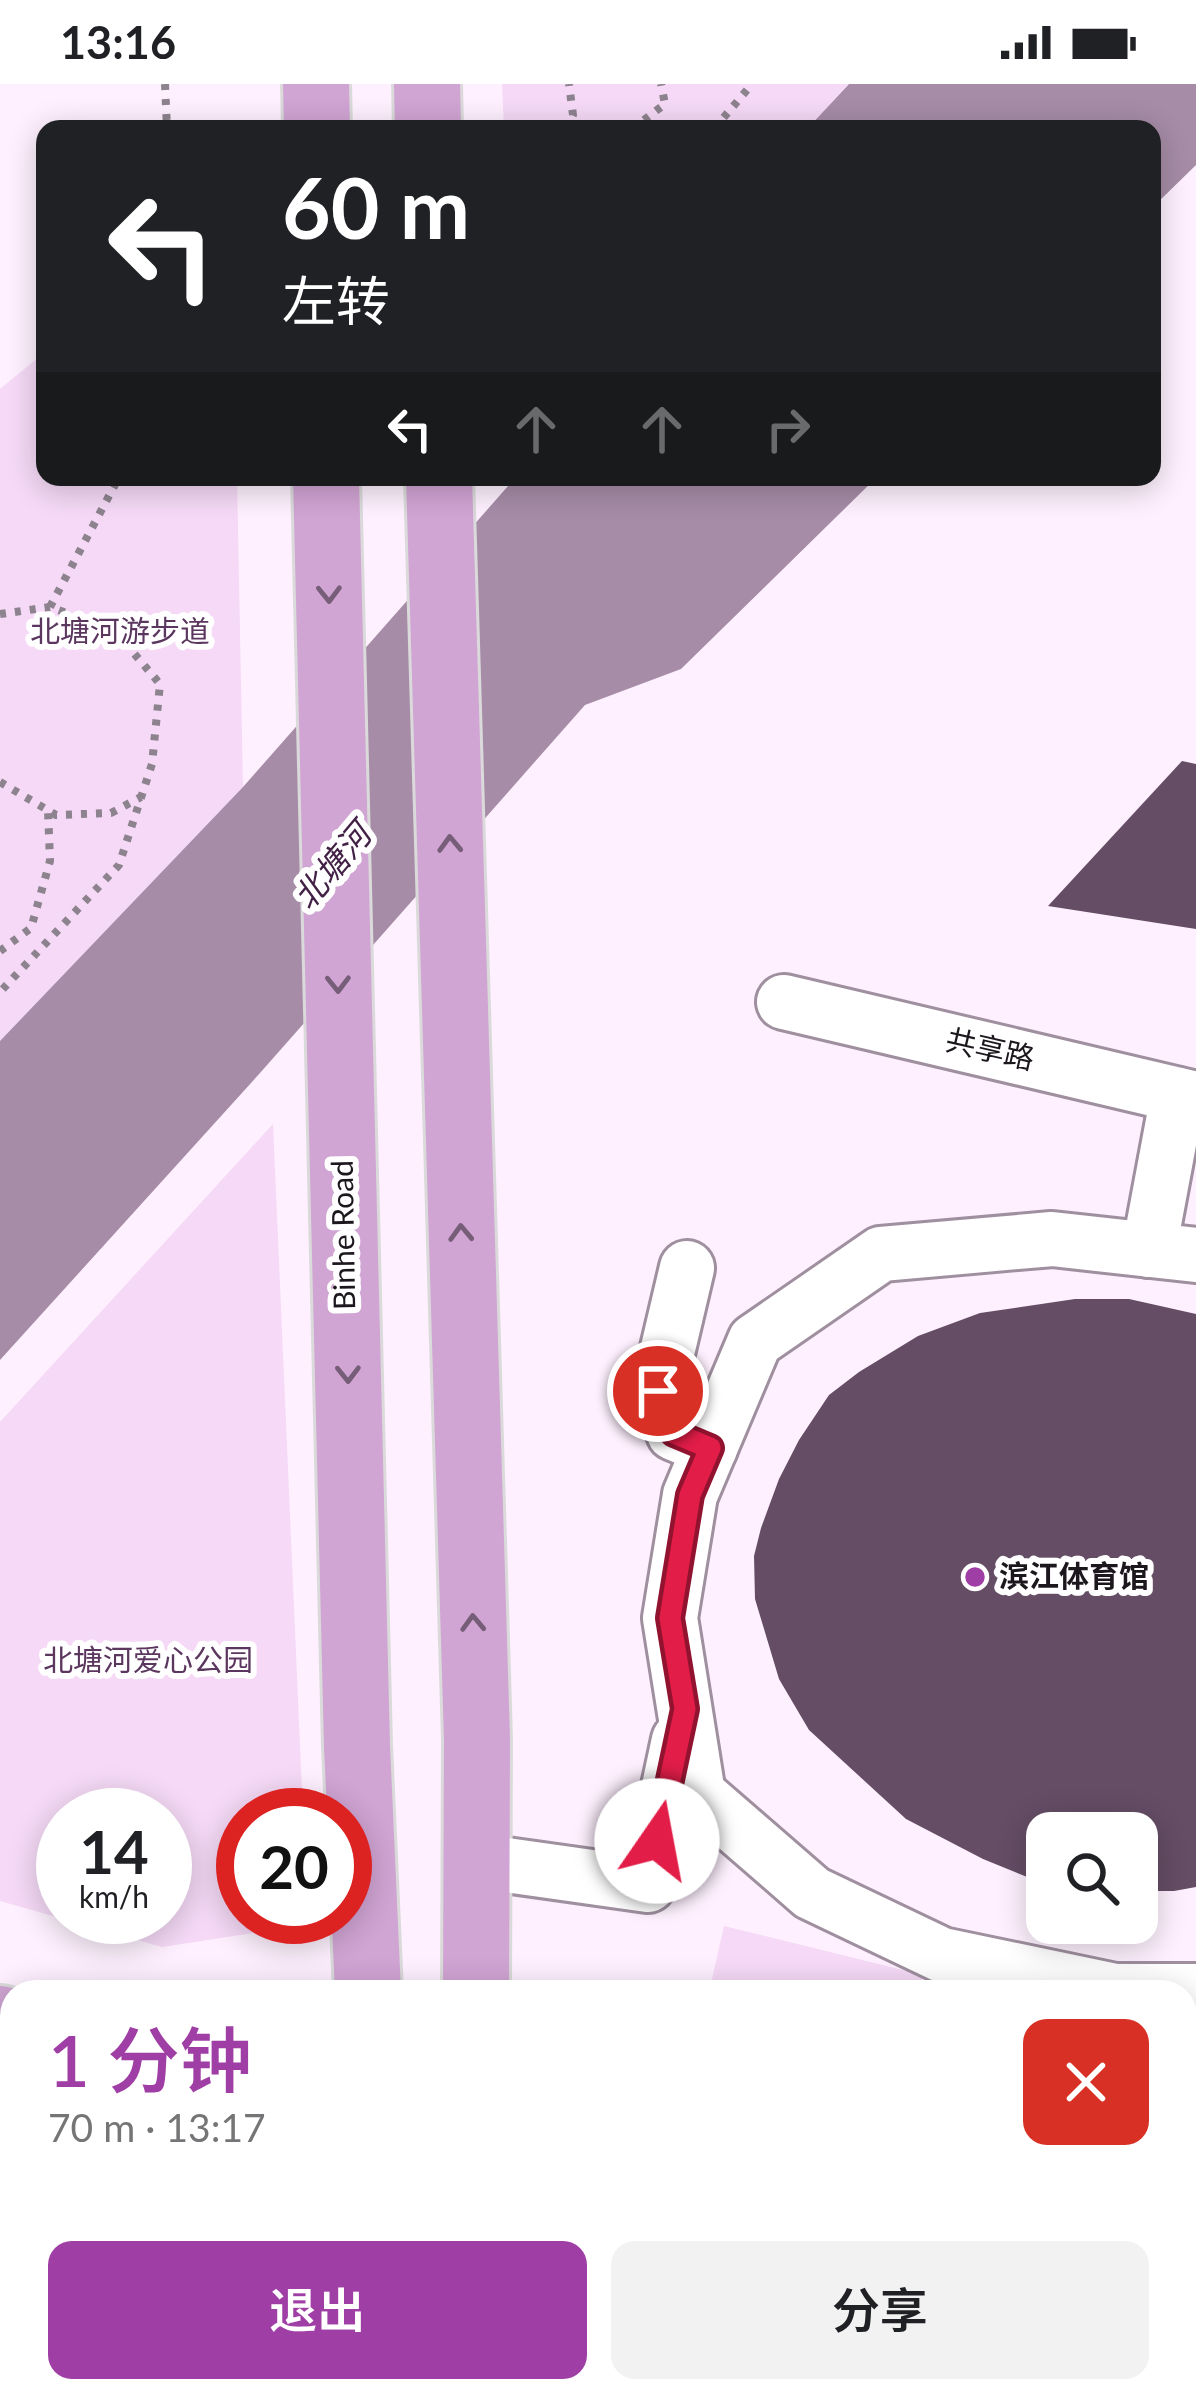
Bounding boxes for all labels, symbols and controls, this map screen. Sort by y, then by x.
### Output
text: 13:16 [60,15,176,69]
text: 60 m [282,156,470,257]
icon: left [84,168,240,324]
text: 左转 [282,268,390,333]
icon: left [377,396,443,462]
icon: ahead [503,396,569,462]
icon: ahead [629,396,695,462]
icon: right [755,396,821,462]
one-way arrow [315,585,341,604]
park label: 北塘河游步道 [30,612,210,648]
water label: 北塘河 [284,810,382,916]
one-way arrow [437,834,463,853]
one-way arrow [325,975,351,994]
street label: 共享路 [943,1020,1038,1076]
street label: Binhe Road [323,1160,361,1310]
one-way arrow [449,1223,475,1242]
pin [607,1340,709,1442]
icon: arrive [625,1358,691,1424]
one-way arrow [334,1365,360,1384]
place label: 滨江体育馆 [999,1557,1149,1593]
marker: 滨江体育馆 [962,1564,988,1590]
one-way arrow [460,1613,486,1632]
park label: 北塘河爱心公园 [43,1641,253,1677]
position arrow [594,1778,720,1904]
speed limit sign: 20 [216,1788,372,1944]
map controls [1026,1812,1158,1944]
button: search [1026,1812,1158,1944]
text: 14 [79,1815,149,1887]
text: km/h [79,1878,149,1914]
text: 1 分钟 [48,2016,252,2102]
button: close [1023,2019,1149,2145]
text: 70 m · 13:17 [48,2104,266,2150]
button: 退出 [48,2241,587,2379]
button: 分享 [611,2241,1149,2379]

